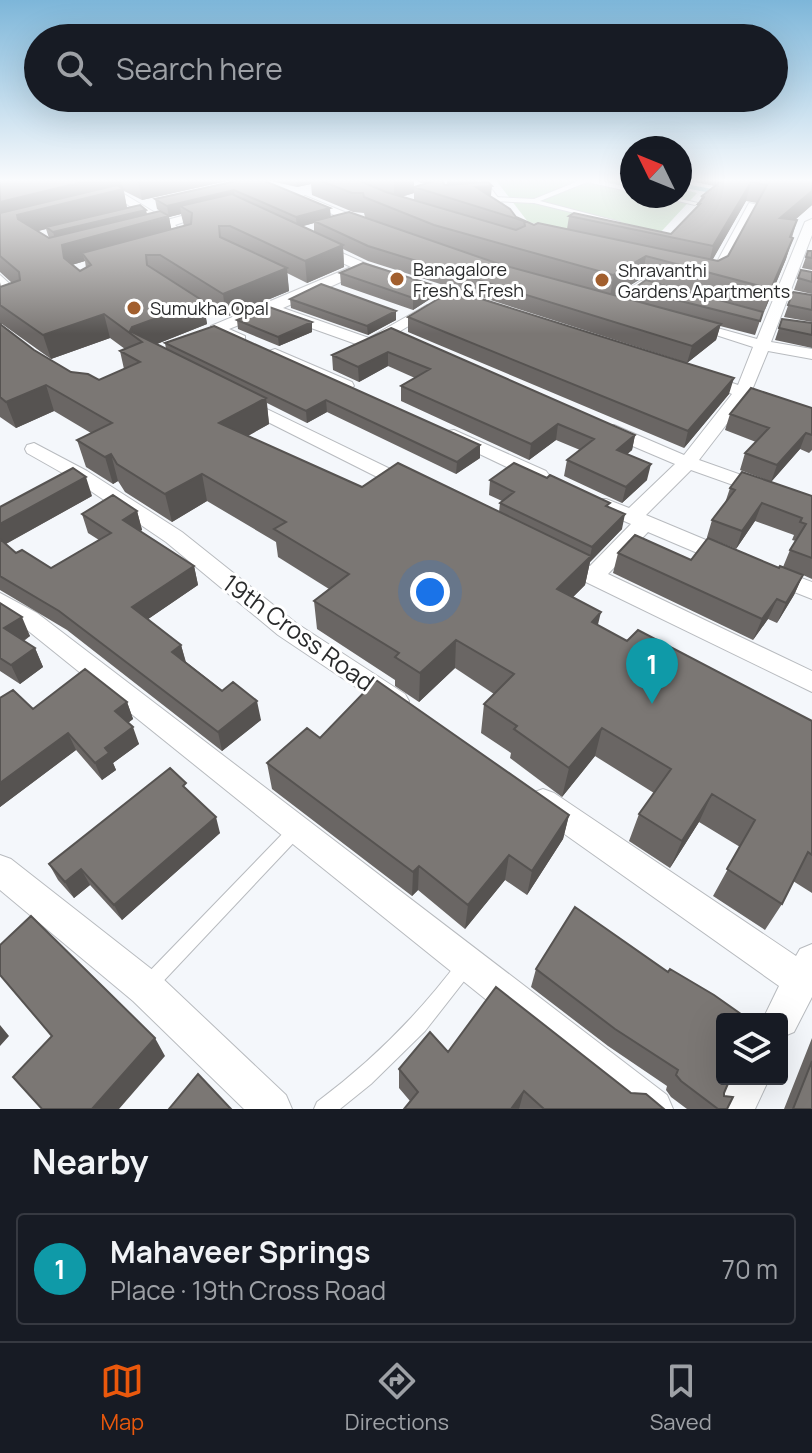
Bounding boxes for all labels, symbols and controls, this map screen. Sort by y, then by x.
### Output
search box [24,24,788,112]
icon: search [52,46,96,90]
text: Search here [116,48,283,89]
north arrow [620,136,692,208]
place label: Banagalore Fresh & Fresh [413,257,524,302]
place label: Shravanthi Gardens Apartments [618,258,790,303]
marker: Banagalore Fresh & Fresh [388,270,406,288]
marker: Shravanthi Gardens Apartments [593,271,611,289]
place label: Sumukha Opal [150,296,269,320]
marker: Sumukha Opal [125,299,143,317]
street label: 19th Cross Road [217,566,381,698]
your location [410,572,450,612]
pin: 1 [626,638,678,704]
map controls [716,1013,788,1085]
button: layers [716,1013,788,1085]
text: Nearby [32,1138,148,1184]
text: Mahaveer Springs [110,1231,371,1272]
text: 1 [54,1251,66,1287]
text: 70 m [722,1251,778,1287]
text: Place · 19th Cross Road [110,1272,386,1308]
tab: Map [100,1359,144,1437]
tab: Directions [345,1359,449,1437]
tab: Saved [650,1359,712,1437]

